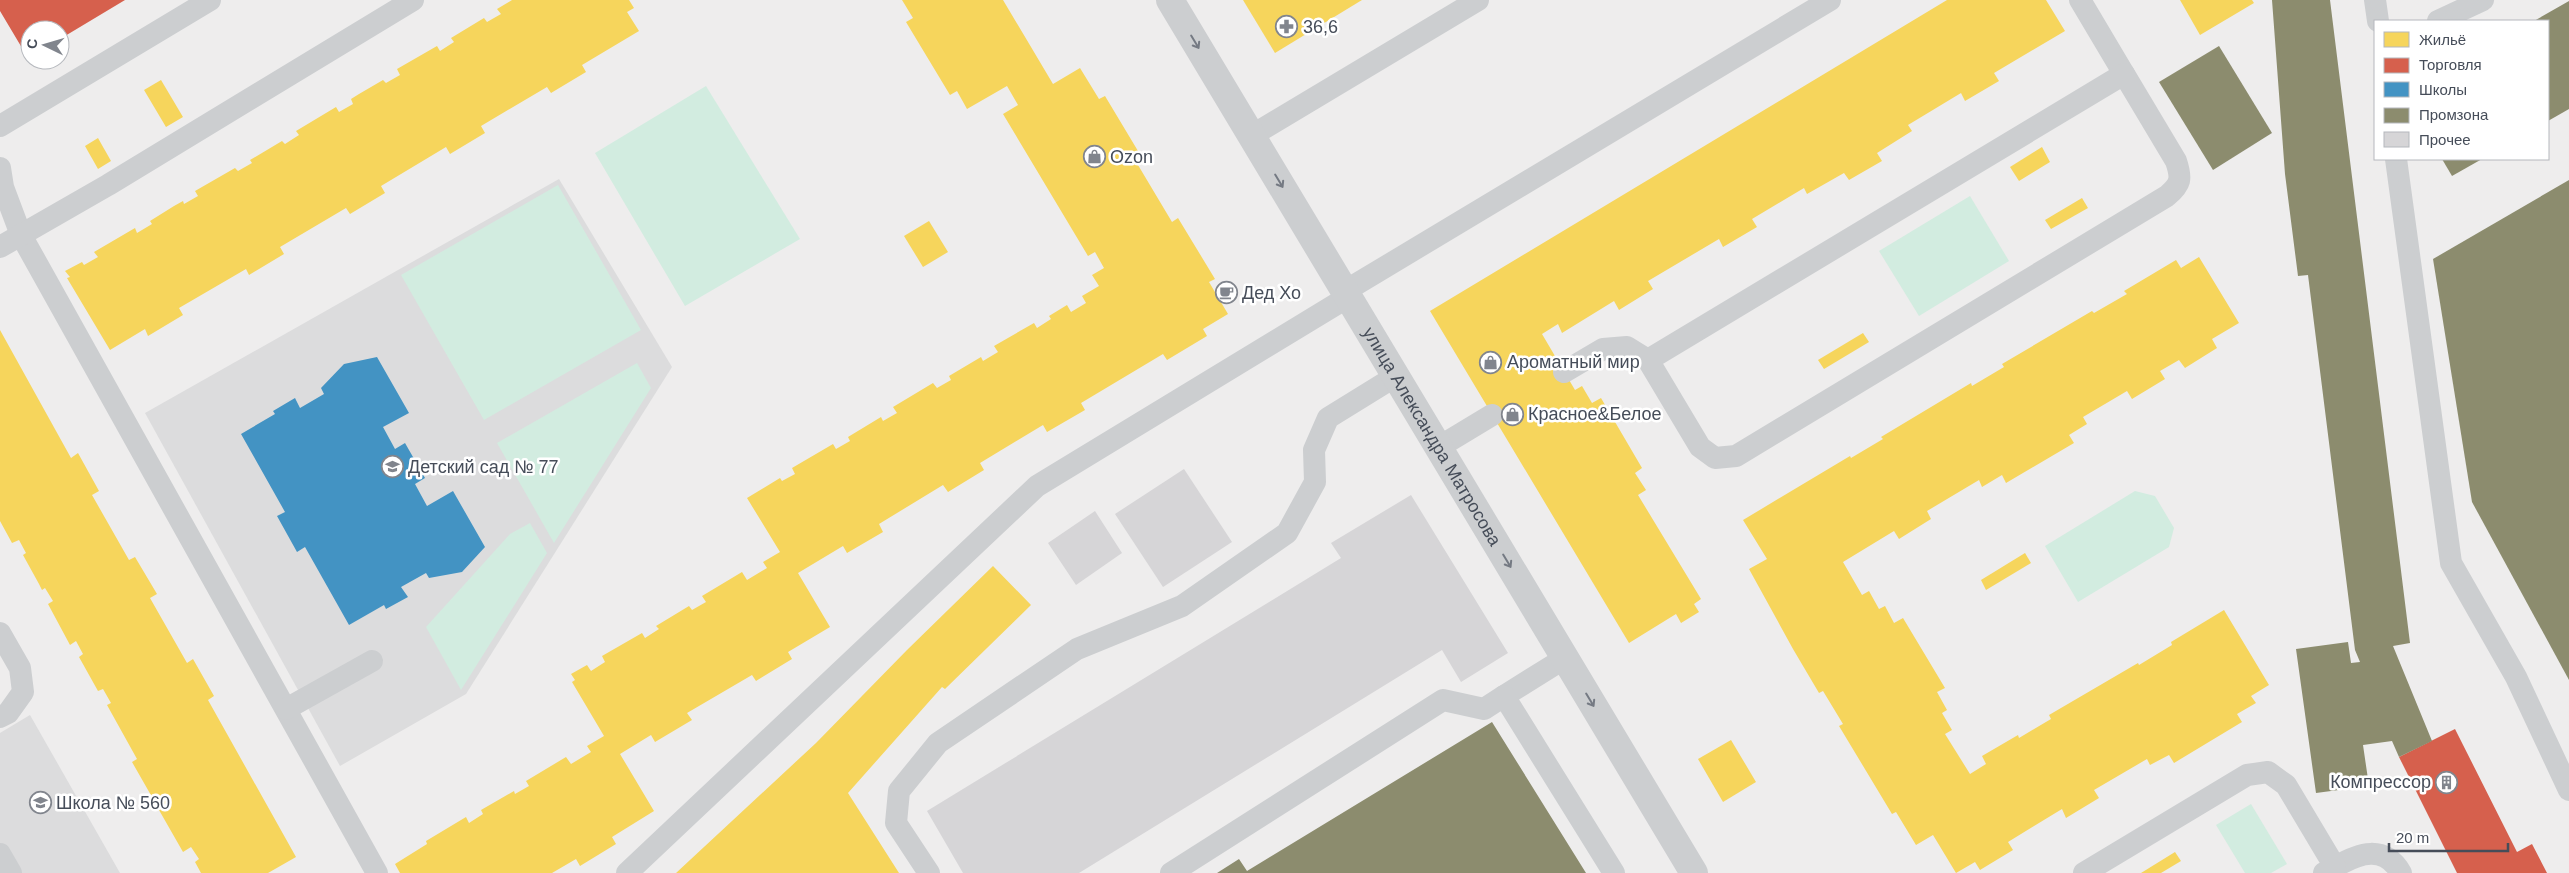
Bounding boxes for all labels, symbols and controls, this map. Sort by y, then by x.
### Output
pharmacy icon: 36,6 [1275,15,1299,39]
place label: 36,6 [1303,17,1338,37]
north arrow [20,20,70,70]
legend [2374,20,2549,160]
text: Жильё [2419,31,2466,48]
one-way arrow [1191,34,1201,48]
text: С [24,38,40,50]
text: Торговля [2419,56,2482,73]
text: Школы [2419,81,2467,98]
text: Промзона [2419,106,2489,123]
text: Прочее [2419,131,2471,148]
shop icon: Ozon [1082,145,1106,169]
place label: Ozon [1110,147,1153,167]
one-way arrow [1274,174,1284,188]
cafe icon: Дед Хо [1214,281,1238,305]
place label: Дед Хо [1242,283,1301,303]
street label: улица Александра Матросова [1359,323,1506,550]
shop icon: Ароматный мир [1479,350,1503,374]
place label: Ароматный мир [1507,352,1640,372]
shop icon: Красное&Белое [1500,402,1524,426]
place label: Красное&Белое [1528,404,1661,424]
school or university icon: Детский сад № 77 [380,455,404,479]
place label: Детский сад № 77 [408,457,558,477]
one-way arrow [1502,553,1512,567]
one-way arrow [1586,692,1596,706]
building icon: Компрессор [2435,770,2459,794]
place label: Компрессор [2330,772,2431,792]
school or university icon: Школа № 560 [28,791,52,815]
place label: Школа № 560 [56,793,170,813]
scale bar [2389,820,2508,852]
text: 20 m [2396,829,2429,846]

